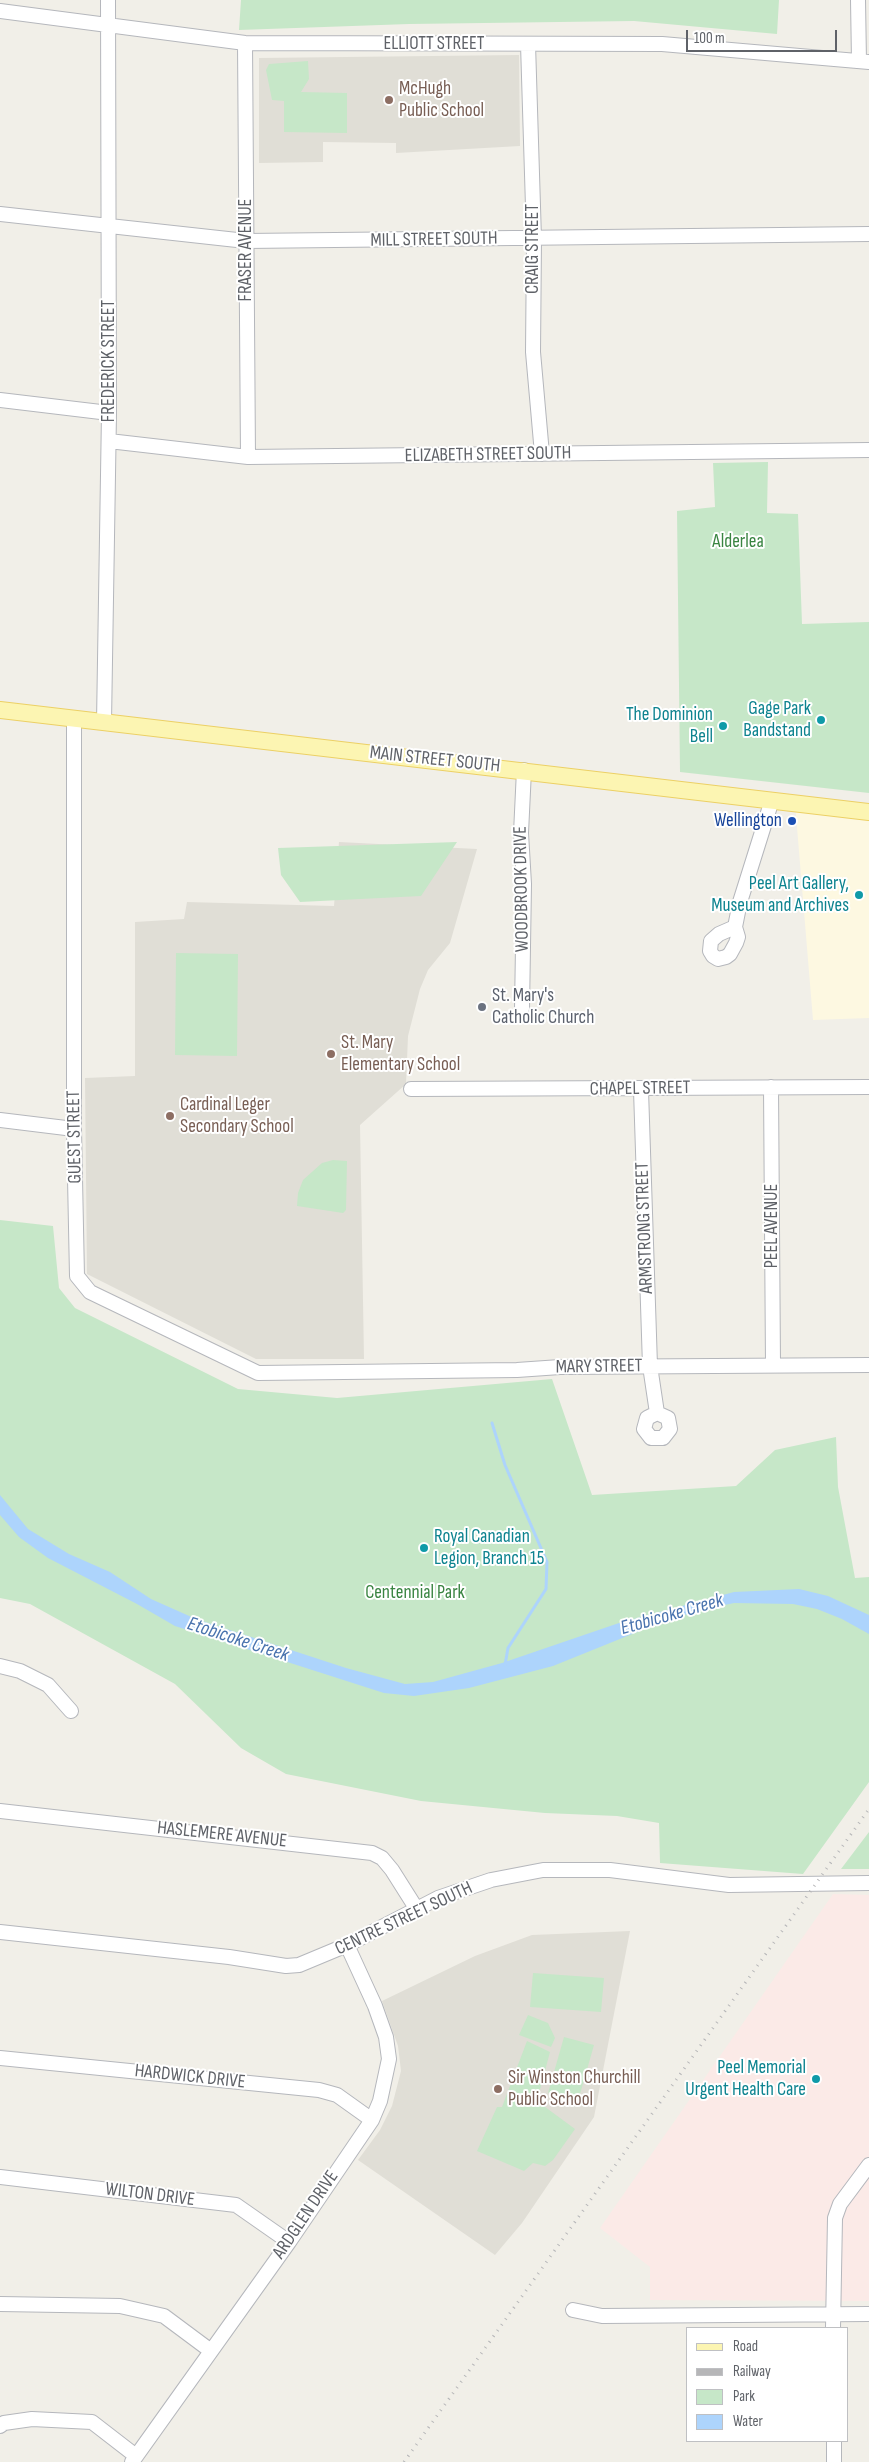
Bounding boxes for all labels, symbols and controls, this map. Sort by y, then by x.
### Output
scale bar [689,20,840,52]
text: 100 m [694,29,725,48]
street label: ELLIOTT STREET [383,33,485,55]
place label: McHugh Public School [399,78,484,122]
marker: McHugh Public School [383,94,395,106]
street label: FRASER AVENUE [235,199,257,301]
street label: CRAIG STREET [522,204,544,294]
street label: MILL STREET SOUTH [370,227,498,253]
street label: FREDERICK STREET [98,300,120,422]
street label: ELIZABETH STREET SOUTH [405,442,571,468]
park label: Alderlea [712,531,764,553]
place label: Gage Park Bandstand [743,698,811,742]
place label: The Dominion Bell [626,704,713,748]
marker: Gage Park Bandstand [815,714,827,726]
marker: The Dominion Bell [717,720,729,732]
street label: MAIN STREET SOUTH [369,742,501,778]
place label: Wellington [714,810,782,832]
marker: Wellington [786,815,798,827]
street label: WOODBROOK DRIVE [510,826,534,952]
place label: Peel Art Gallery, Museum and Archives [711,873,849,917]
marker: Peel Art Gallery, Museum and Archives [853,889,865,901]
place label: St. Mary's Catholic Church [492,985,594,1029]
marker: St. Mary's Catholic Church [476,1001,488,1013]
place label: St. Mary Elementary School [341,1032,460,1076]
marker: St. Mary Elementary School [325,1048,337,1060]
street label: CHAPEL STREET [589,1077,691,1101]
street label: GUEST STREET [63,1090,87,1184]
place label: Cardinal Leger Secondary School [180,1094,294,1138]
marker: Cardinal Leger Secondary School [164,1110,176,1122]
street label: ARMSTRONG STREET [631,1162,659,1294]
street label: PEEL AVENUE [761,1184,783,1268]
street label: MARY STREET [555,1355,643,1379]
place label: Royal Canadian Legion, Branch 15 [434,1526,544,1570]
marker: Royal Canadian Legion, Branch 15 [418,1542,430,1554]
park label: Centennial Park [365,1582,465,1604]
water label: Etobicoke Creek [618,1589,726,1641]
water label: Etobicoke Creek [184,1612,292,1668]
street label: HASLEMERE AVENUE [156,1817,288,1853]
street label: CENTRE STREET SOUTH [332,1877,476,1961]
place label: Peel Memorial Urgent Health Care [685,2057,806,2101]
street label: HARDWICK DRIVE [134,2060,246,2094]
place label: Sir Winston Churchill Public School [508,2067,640,2111]
marker: Peel Memorial Urgent Health Care [810,2073,822,2085]
marker: Sir Winston Churchill Public School [492,2083,504,2095]
street label: ARDGLEN DRIVE [268,2166,344,2264]
street label: WILTON DRIVE [104,2178,196,2212]
legend [686,2327,849,2442]
text: Road [733,2337,758,2356]
text: Railway [733,2362,771,2381]
text: Park [733,2387,755,2406]
text: Water [733,2412,763,2431]

